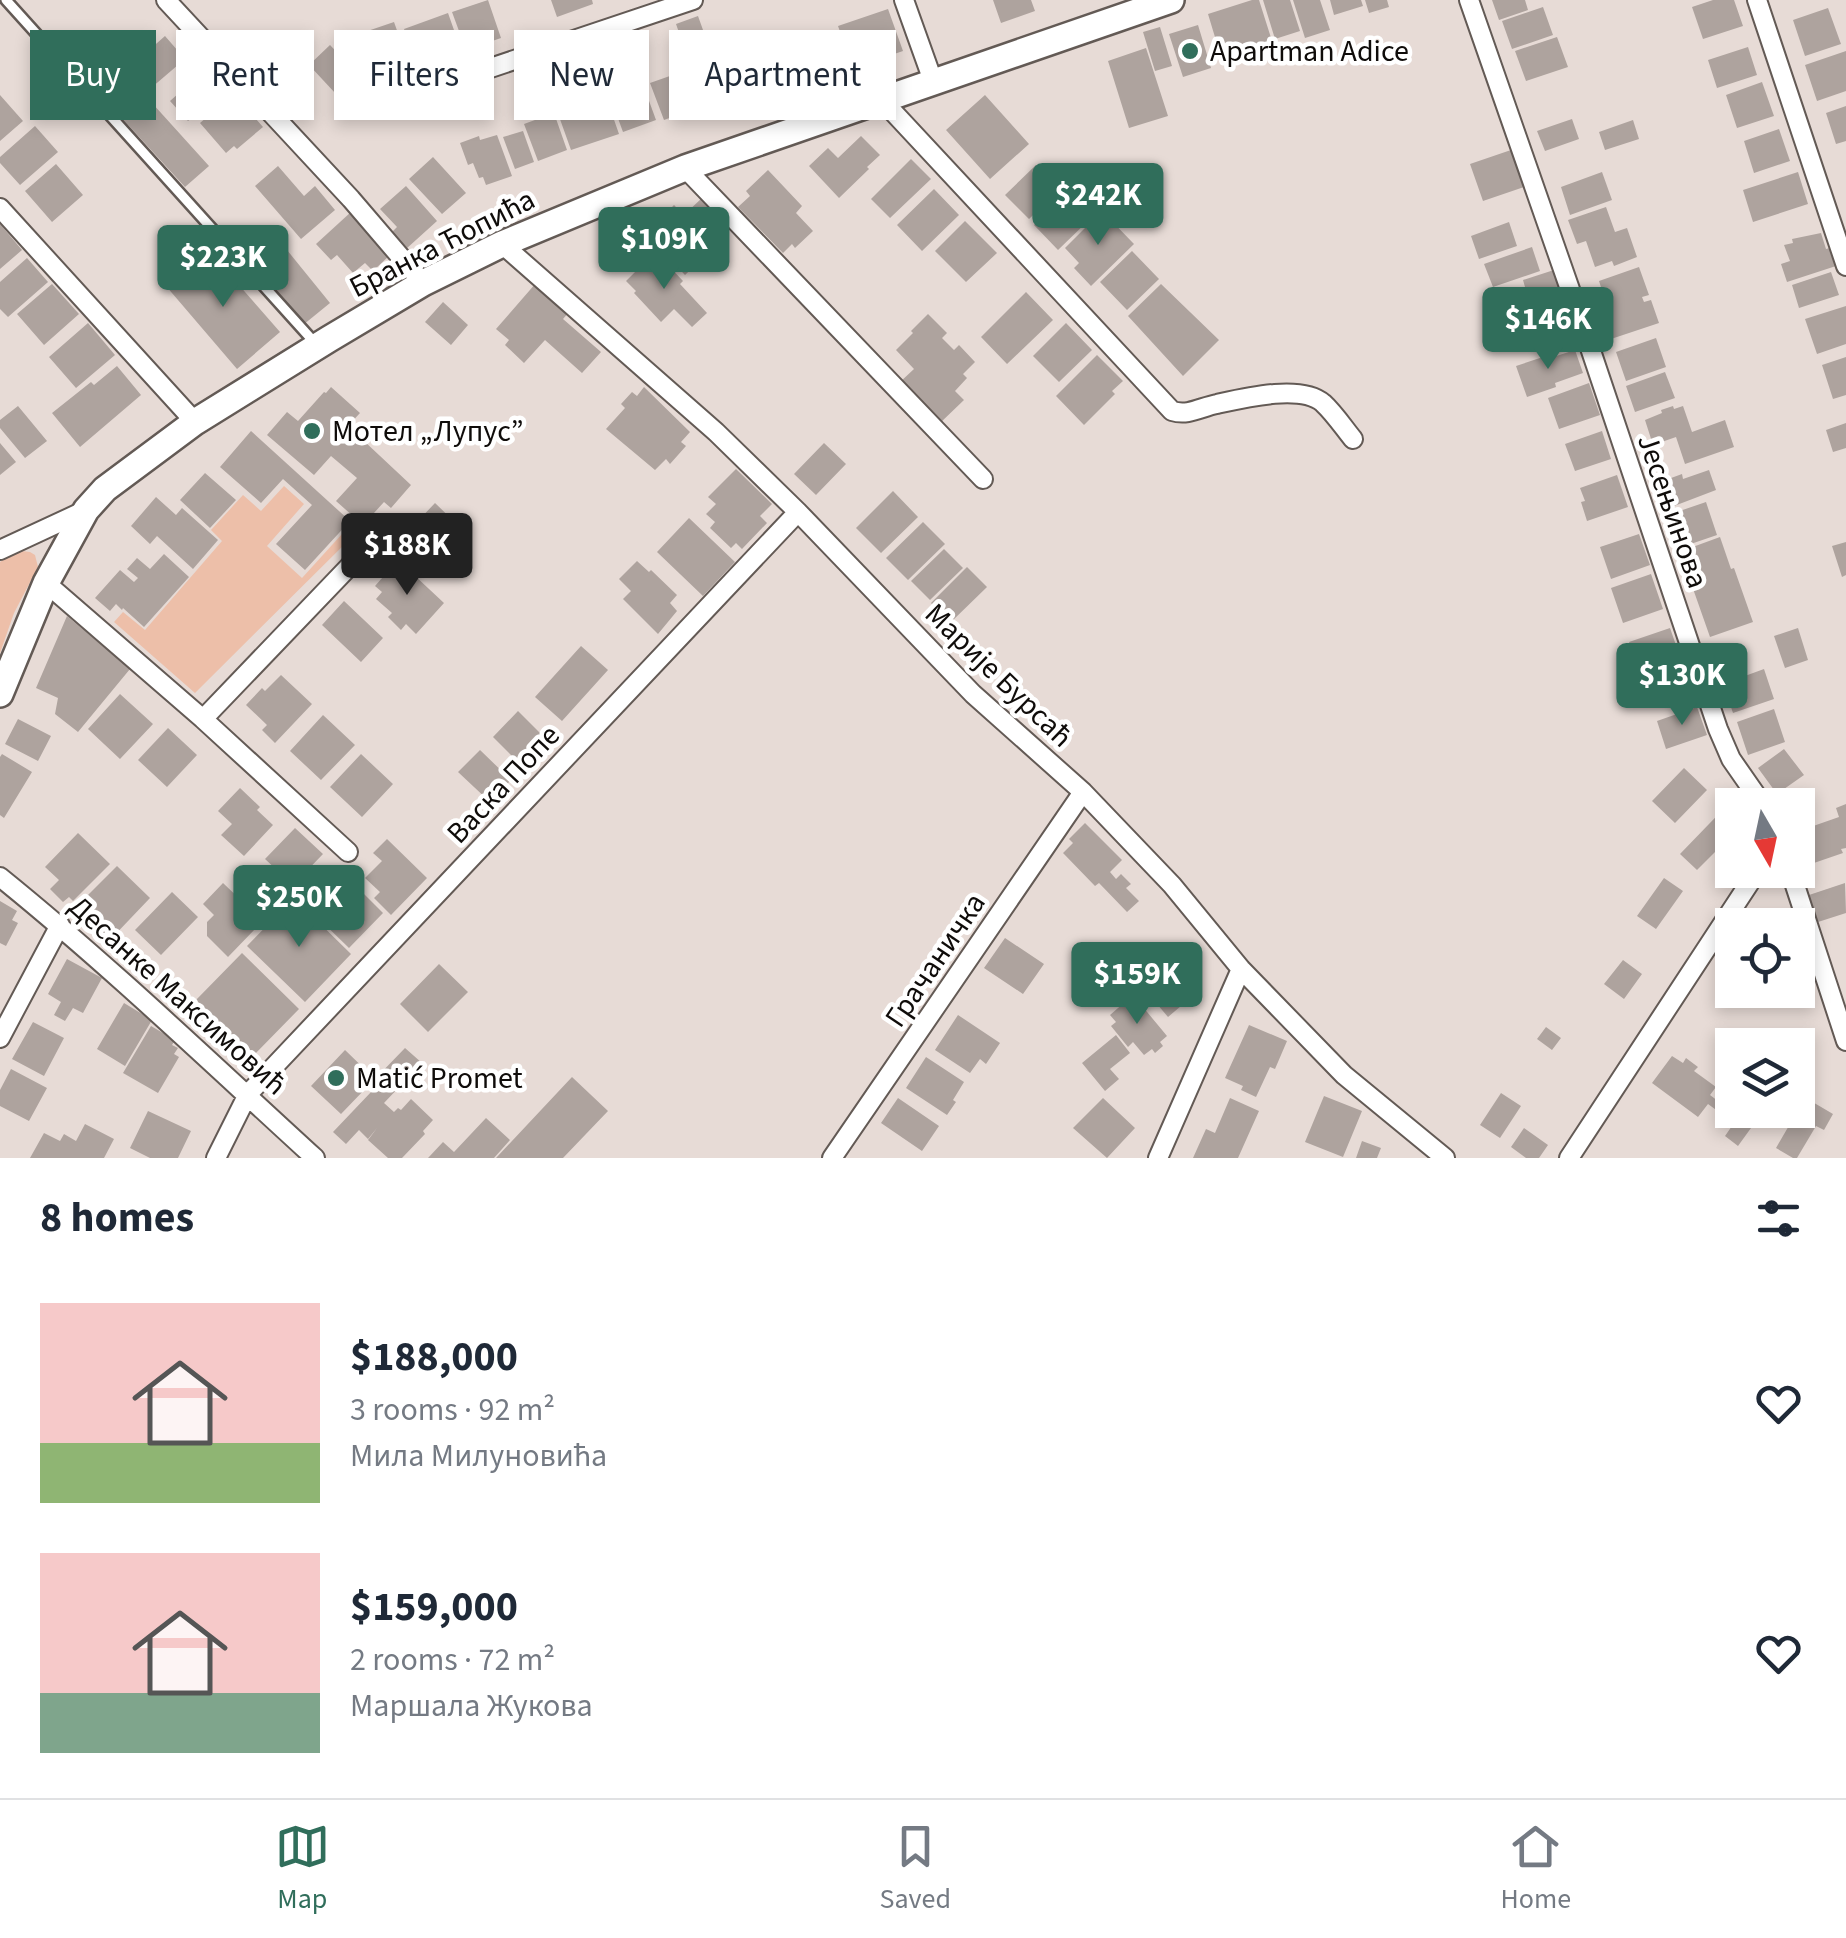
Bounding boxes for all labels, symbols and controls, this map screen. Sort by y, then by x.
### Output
chip: Buy [30,30,156,120]
chip: Rent [176,30,314,120]
chip: Filters [334,30,494,120]
chip: New [514,30,649,120]
chip: Apartment [669,30,896,120]
place label: Apartman Adice [1210,30,1409,73]
marker: Apartman Adice [1179,40,1201,62]
pin: $242K [1028,163,1168,248]
text: $242K [1054,172,1142,218]
street label: Бранка Ћопића [342,178,543,309]
pin: $109K [594,207,734,292]
text: $109K [620,216,708,262]
pin: $223K [153,225,293,310]
text: $223K [179,234,267,280]
pin: $146K [1478,287,1618,372]
text: $146K [1504,296,1592,342]
place label: Мотел „Лупус” [332,410,524,453]
marker: Мотел „Лупус” [301,420,323,442]
street label: Јесењинова [1626,428,1719,594]
pin: $188K [337,513,477,598]
text: $188K [363,522,451,568]
street label: Марије Бурсаћ [915,593,1082,757]
pin: $130K [1612,643,1752,728]
text: $130K [1638,652,1726,698]
street label: Васка Попе [437,715,570,854]
north arrow [1715,788,1815,888]
map controls [1715,788,1815,1128]
pin: $250K [229,865,369,950]
text: $250K [255,874,343,920]
street label: Грачаничка [875,884,996,1036]
street label: Десанке Максимовић [59,886,296,1105]
button: locate [1715,908,1815,1008]
pin: $159K [1067,942,1207,1027]
text: $159K [1093,951,1181,997]
button: layers [1715,1028,1815,1128]
place label: Matić Promet [356,1057,523,1100]
marker: Matić Promet [325,1067,347,1089]
text: 8 homes [40,1188,194,1248]
icon: filters [1751,1191,1806,1246]
text: $188,000 [350,1327,518,1387]
icon: home [120,1343,240,1463]
icon: heart [1751,1376,1806,1431]
text: 3 rooms · 92 m² [350,1387,555,1433]
text: Мила Милуновића [350,1433,607,1479]
text: $159,000 [350,1577,518,1637]
icon: home [120,1593,240,1713]
icon: heart [1751,1626,1806,1681]
text: 2 rooms · 72 m² [350,1637,555,1683]
text: Маршала Жукова [350,1683,593,1729]
tab: Map [275,1819,330,1919]
tab: Saved [879,1819,951,1919]
tab: Home [1501,1819,1571,1919]

